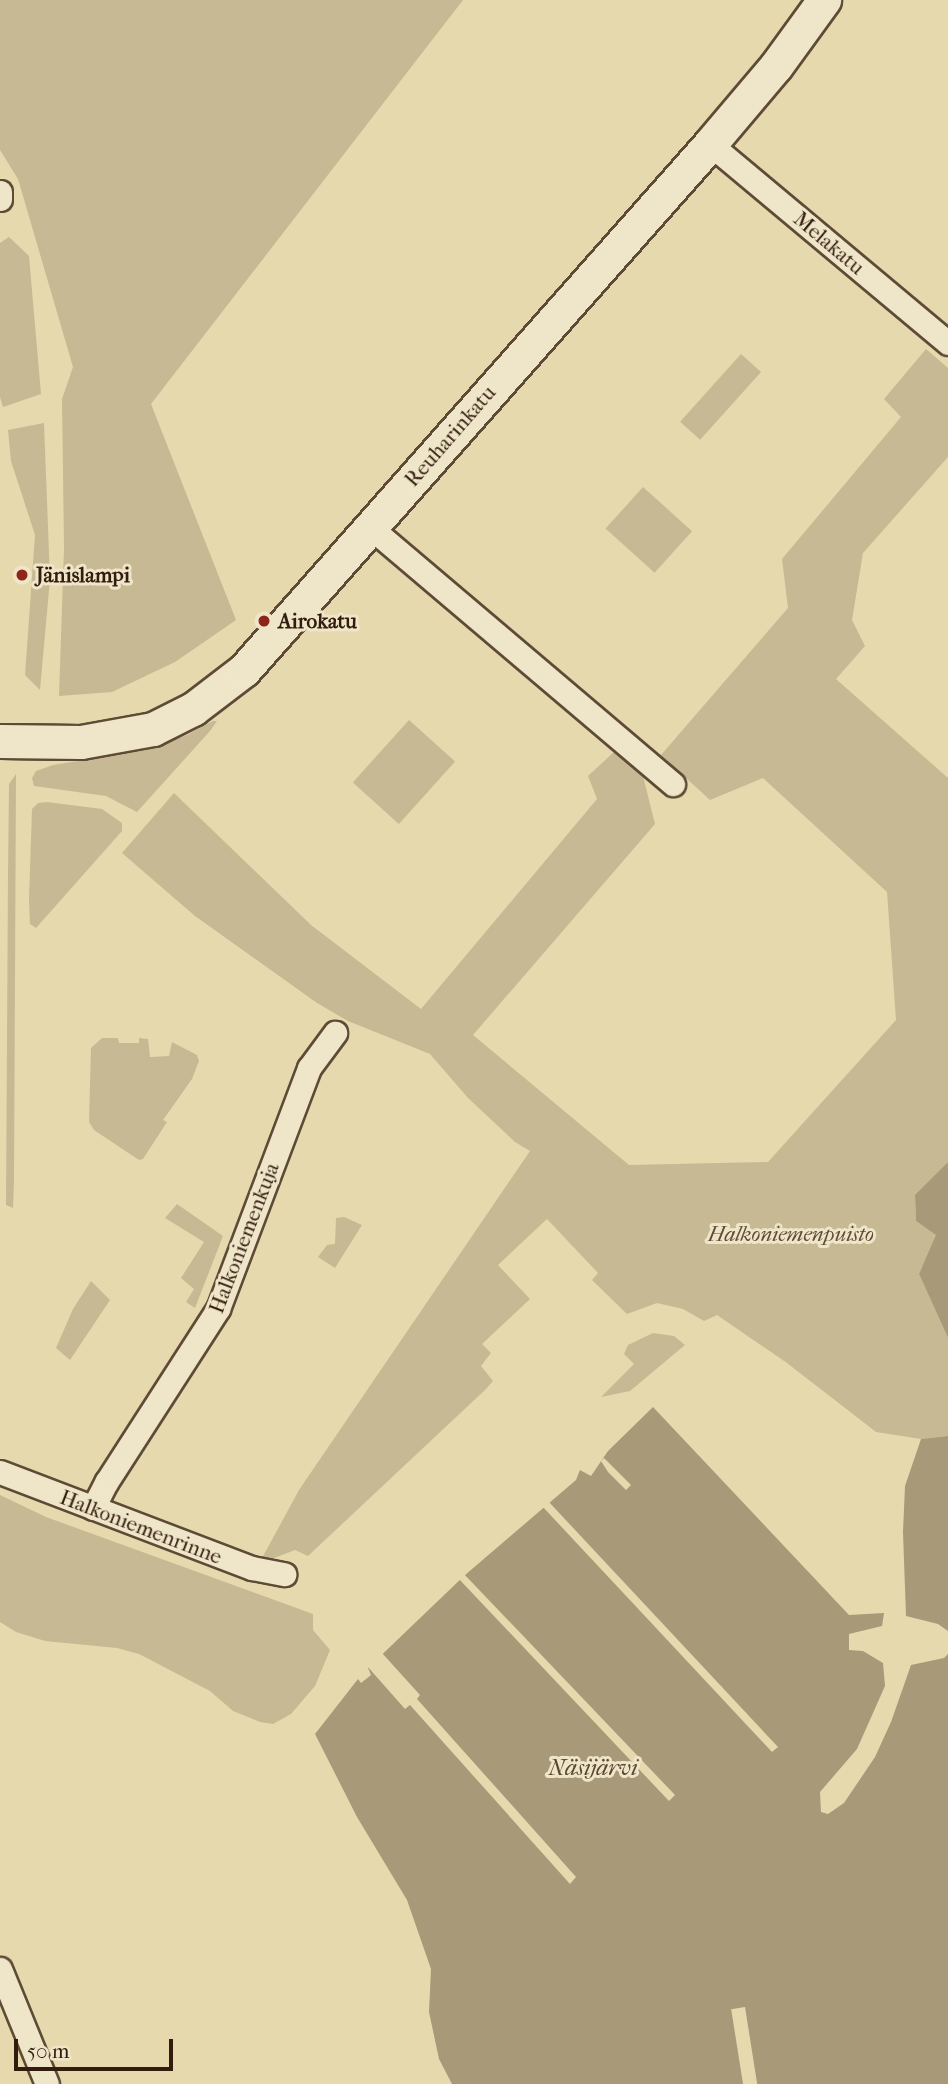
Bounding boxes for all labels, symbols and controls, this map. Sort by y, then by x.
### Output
street label: Melakatu [788,206,870,280]
street label: Reuharinkatu [399,380,501,492]
place label: Jänislampi [36,562,130,588]
marker: Jänislampi [14,567,30,583]
place label: Airokatu [278,608,357,634]
marker: Airokatu [256,613,272,629]
street label: Halkoniemenkuja [204,1159,284,1317]
park label: Halkoniemenpuisto [708,1221,874,1247]
street label: Halkoniemenrinne [56,1485,226,1569]
water label: Näsijärvi [548,1754,638,1782]
scale bar [18,2024,177,2068]
text: 50 m [27,2039,70,2063]

